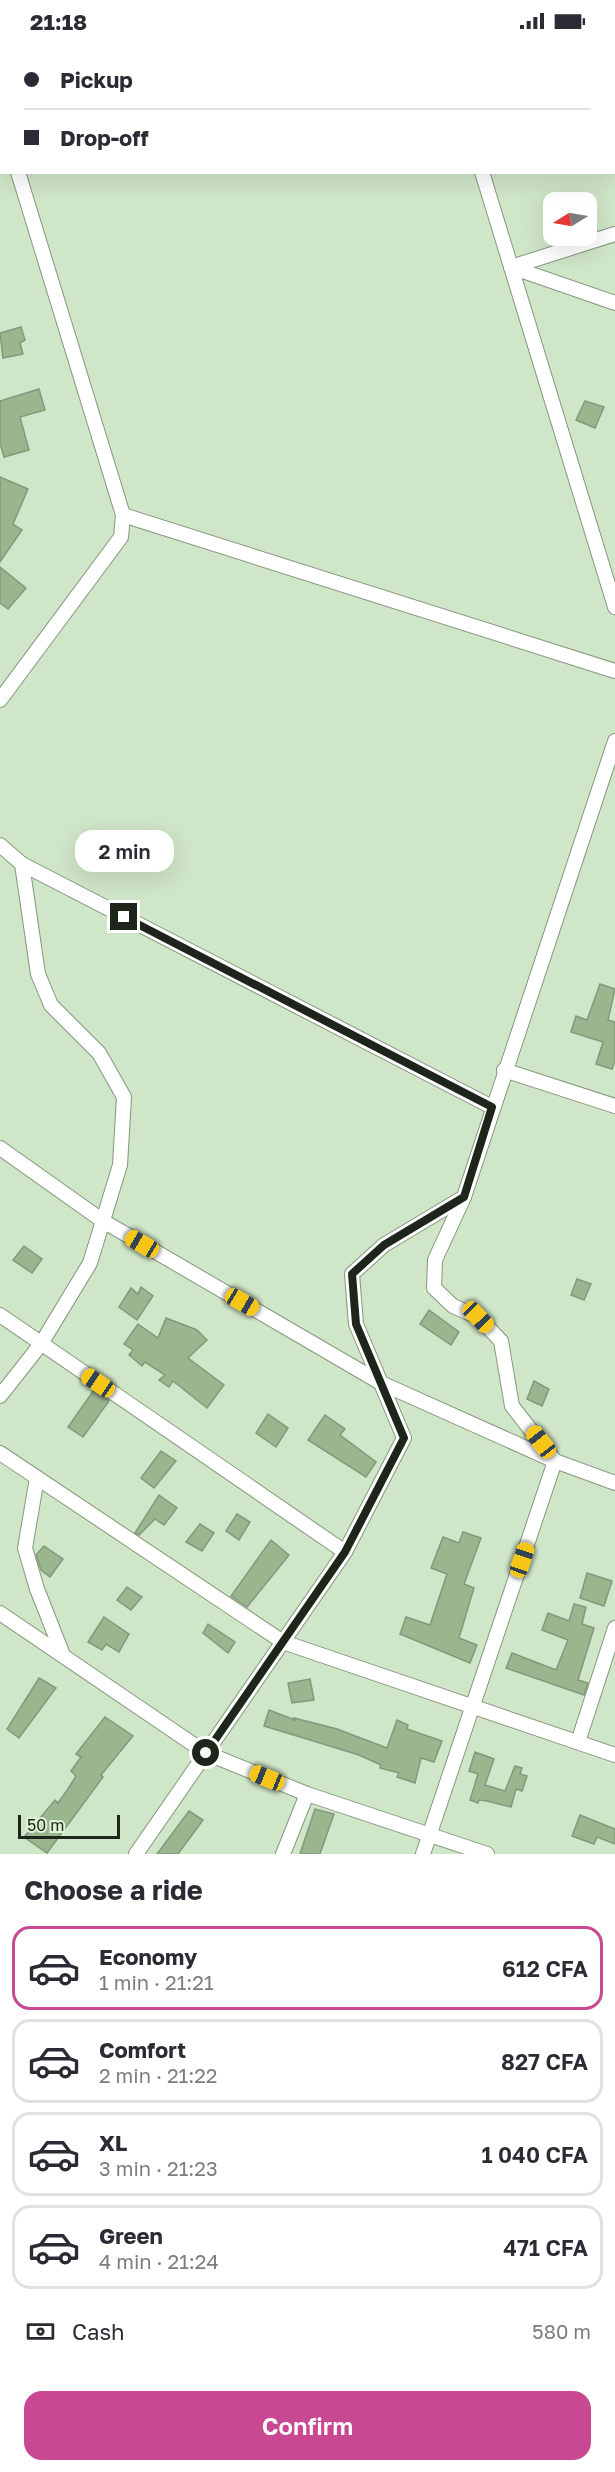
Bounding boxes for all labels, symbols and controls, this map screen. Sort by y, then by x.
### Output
text: 21:18 [30,8,87,35]
text: Pickup [60,66,133,93]
text: Drop-off [60,124,149,151]
north arrow [543,192,597,246]
map controls [543,192,597,246]
callout: 2 min [74,830,174,872]
text: 2 min [99,839,151,863]
route end [110,903,137,930]
car [122,1227,162,1261]
car [222,1285,262,1319]
car [459,1298,497,1336]
car [78,1365,118,1401]
car [523,1422,559,1462]
car [508,1540,536,1580]
route start [192,1739,219,1766]
car [247,1763,287,1793]
scale bar [18,1812,120,1840]
text: 50 m [27,1815,64,1835]
text: Choose a ride [24,1874,203,1906]
icon: car [27,1941,81,1995]
text: Economy [99,1943,197,1970]
text: 612 CFA [502,1955,588,1982]
text: 1 min · 21:21 [99,1970,214,1994]
icon: car [27,2034,81,2088]
text: Comfort [99,2036,186,2063]
text: 827 CFA [501,2048,588,2075]
text: 2 min · 21:22 [99,2063,217,2087]
icon: car [27,2127,81,2181]
text: XL [99,2129,127,2156]
text: 1 040 CFA [481,2141,588,2168]
text: 3 min · 21:23 [99,2156,218,2180]
icon: car [27,2220,81,2274]
text: Green [99,2222,163,2249]
text: 471 CFA [503,2234,588,2261]
text: 4 min · 21:24 [99,2249,219,2273]
icon: cash [24,2315,57,2348]
text: Cash [72,2318,125,2345]
text: 580 m [532,2319,591,2343]
button: Confirm [24,2391,591,2460]

